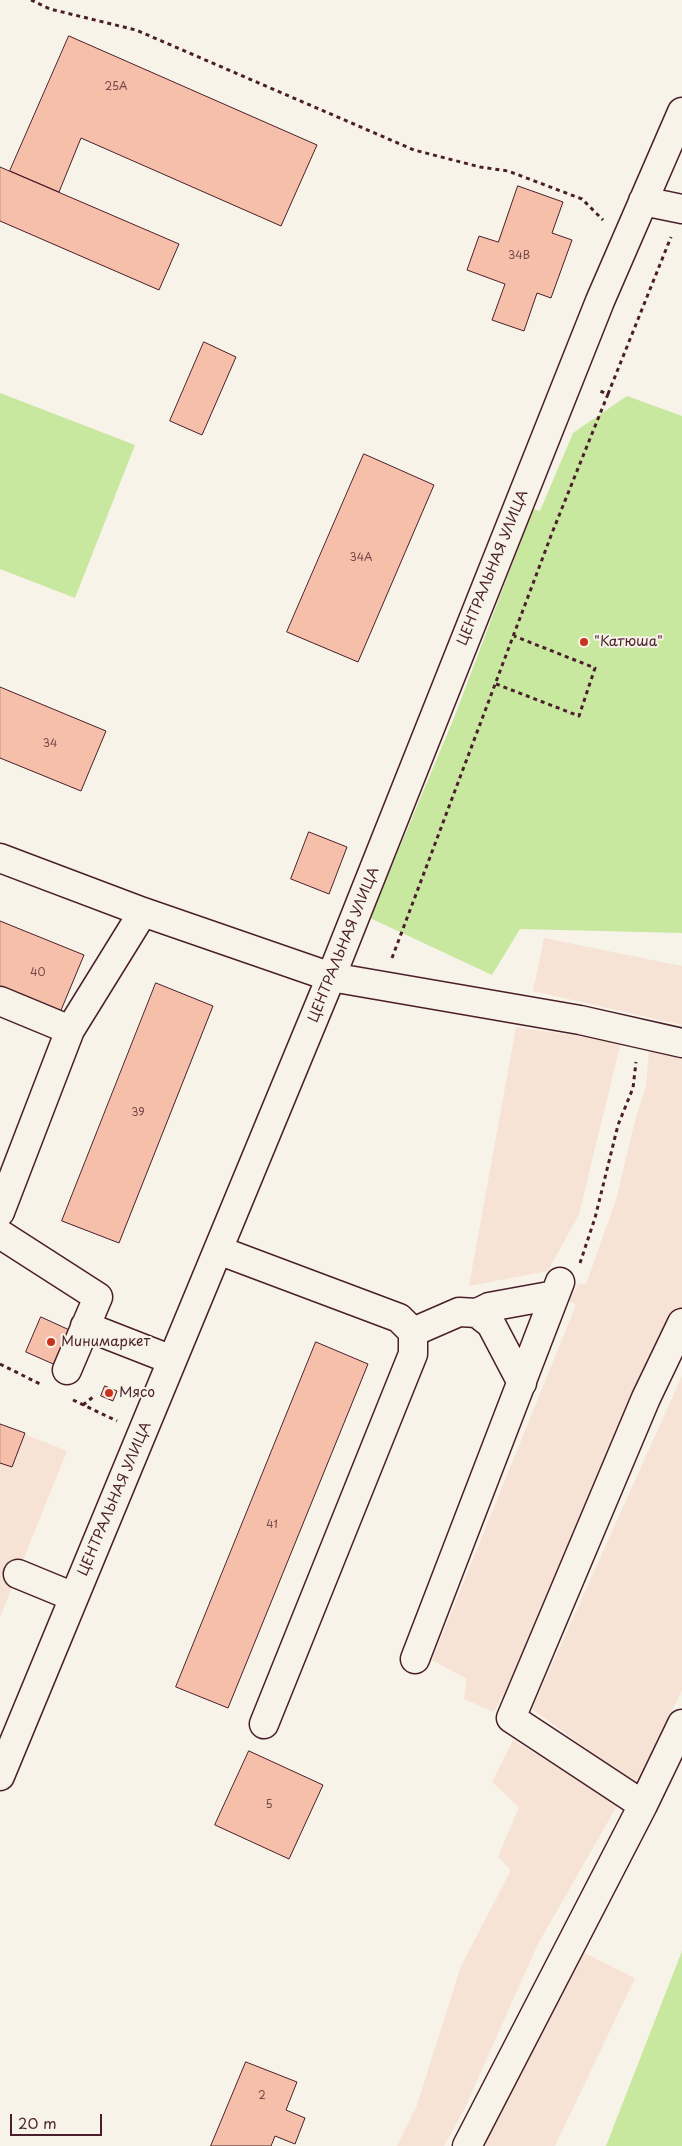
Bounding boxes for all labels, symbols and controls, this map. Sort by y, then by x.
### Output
house number: 25А [104,80,128,94]
house number: 34В [508,249,530,263]
street label: ЦЕНТРАЛЬНАЯ УЛИЦА [454,488,532,648]
house number: 34А [350,551,372,565]
place label: "Катюша" [594,634,663,650]
marker: "Катюша" [578,636,590,648]
house number: 34 [43,737,57,751]
street label: ЦЕНТРАЛЬНАЯ УЛИЦА [305,865,383,1025]
house number: 40 [30,966,46,980]
house number: 39 [131,1106,145,1120]
place label: Минимаркет [61,1334,150,1350]
marker: Минимаркет [45,1336,57,1348]
place label: Мясо [119,1385,155,1401]
marker: Мясо [103,1387,115,1399]
street label: ЦЕНТРАЛЬНАЯ УЛИЦА [75,1419,155,1579]
house number: 41 [266,1518,278,1532]
house number: 5 [265,1798,273,1812]
house number: 2 [258,2089,266,2103]
scale bar [12,2104,105,2136]
text: 20 m [18,2111,57,2134]

